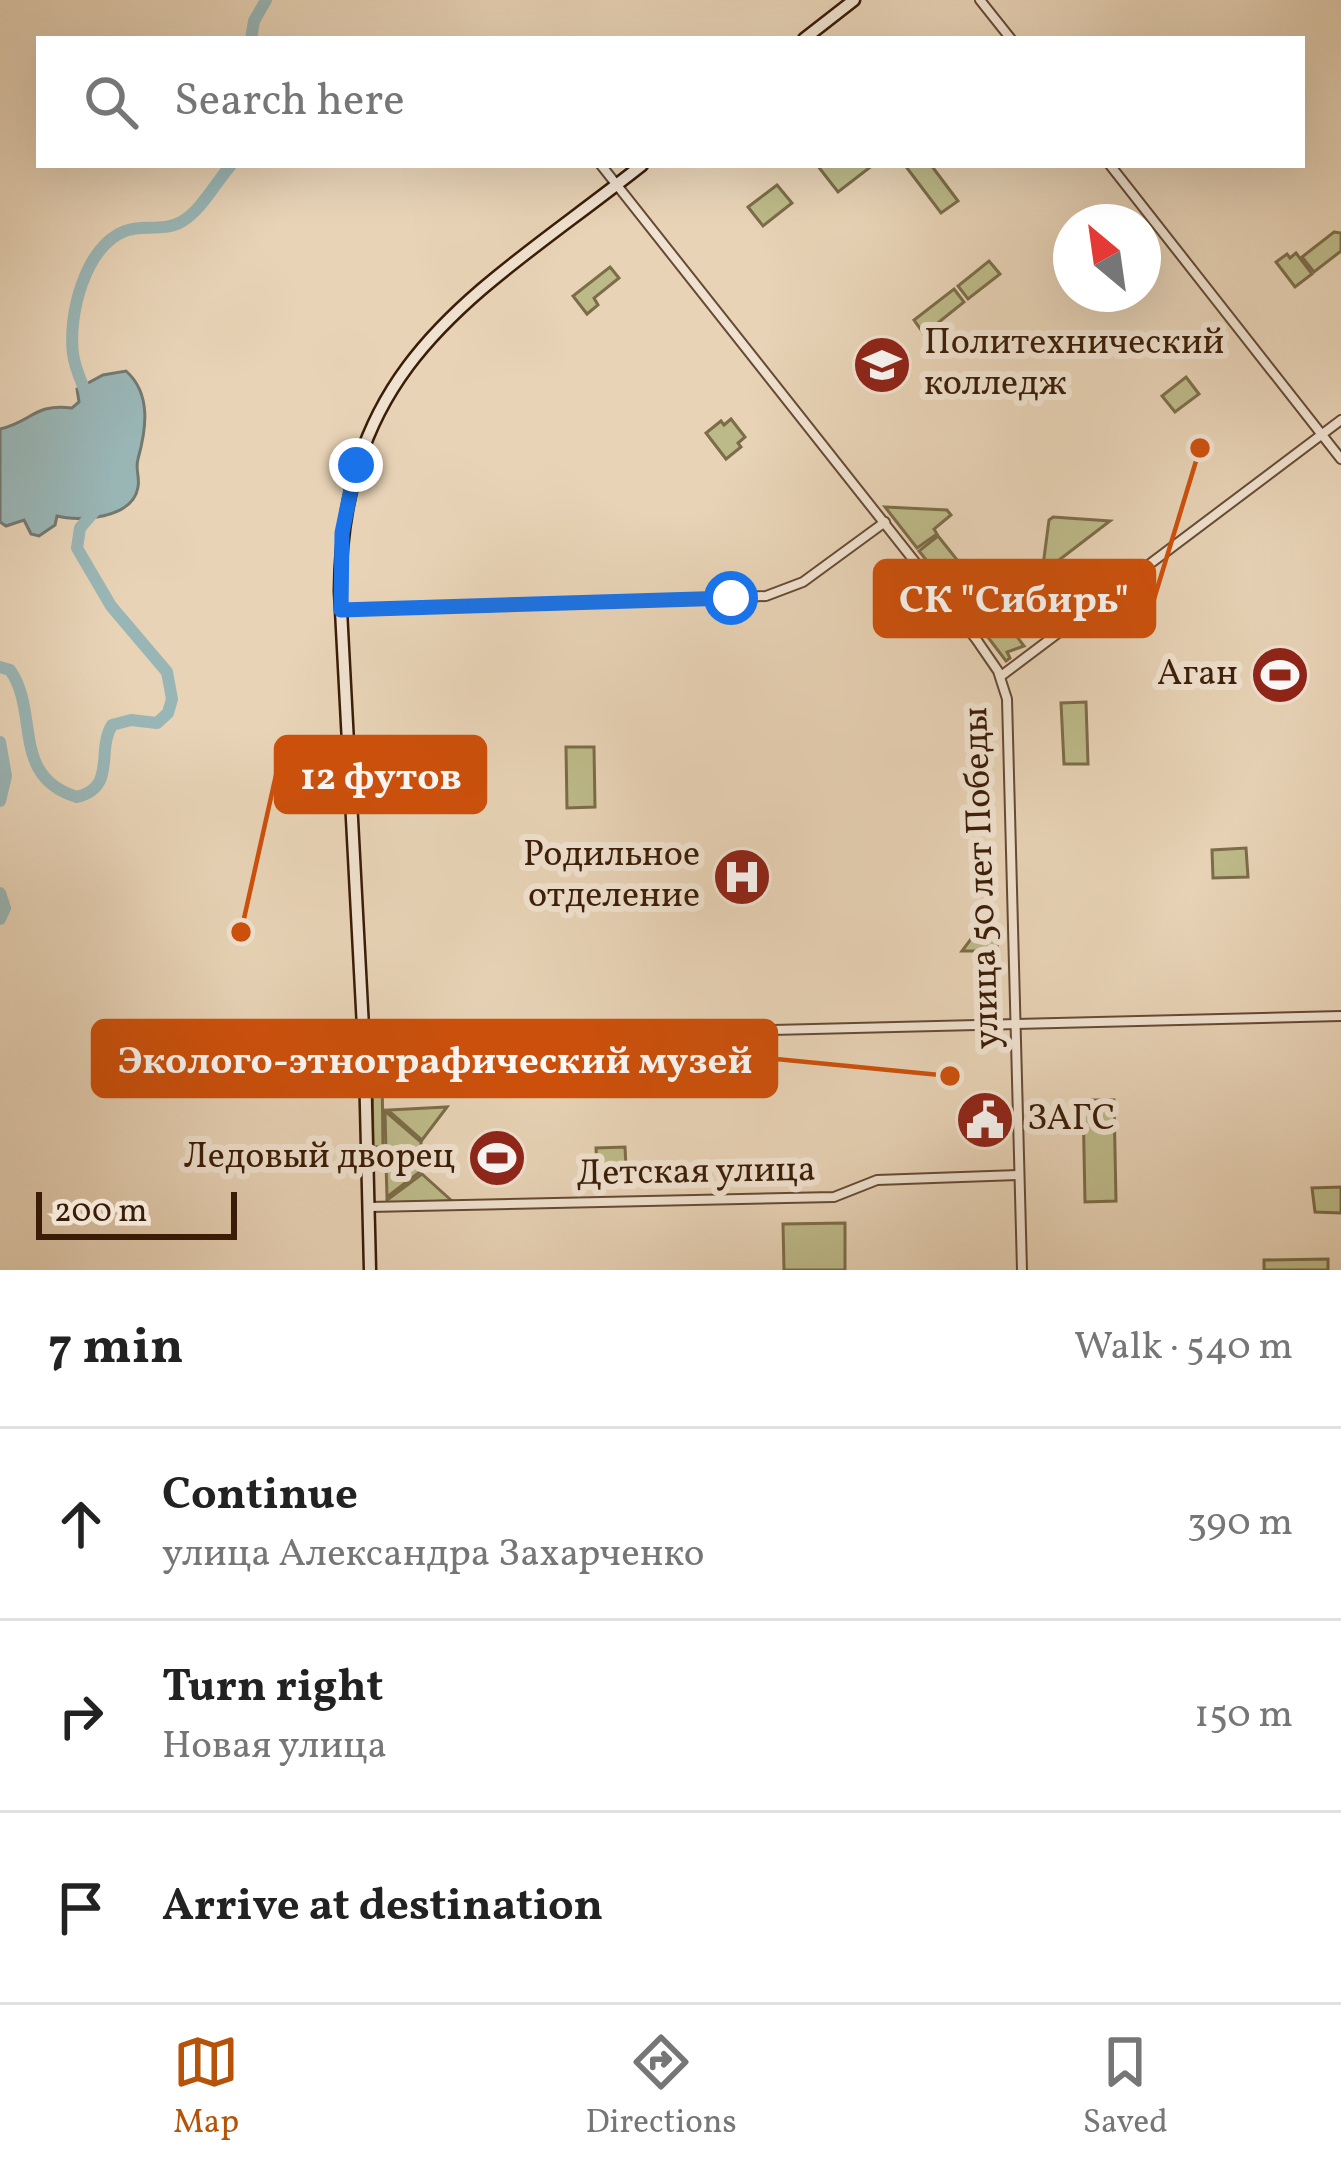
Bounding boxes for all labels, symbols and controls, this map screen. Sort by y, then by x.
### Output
search box [36,36,1305,168]
icon: search [78,69,144,135]
text: Search here [174,71,405,134]
north arrow [1053,204,1161,312]
place label: Политехнический колледж [924,319,1225,410]
school or university icon: Политехнический колледж [851,334,913,396]
route end [329,438,383,492]
callout: СК "Сибирь" [875,561,1154,636]
route start [704,571,758,625]
text: СК "Сибирь" [899,575,1129,629]
sports icon: Аган [1249,644,1311,706]
place label: Аган [1157,650,1238,700]
street label: улица 50 лет Победы [952,706,1014,1050]
callout: 12 футов [276,737,485,812]
text: 12 футов [300,752,462,806]
place label: Родильное отделение [523,831,700,922]
hospital icon: Родильное отделение [711,846,773,908]
callout: Эколого-этнографический музей [93,1021,776,1096]
text: Эколого-этнографический музей [117,1036,753,1090]
public building icon: ЗАГС [954,1089,1016,1151]
place label: ЗАГС [1027,1095,1115,1145]
sports icon: Ледовый дворец [466,1127,528,1189]
place label: Ледовый дворец [183,1133,455,1183]
street label: Детская улица [576,1146,816,1200]
scale bar [36,1186,237,1239]
text: 200 m [54,1190,148,1236]
text: 7 min [48,1313,184,1384]
text: Walk · 540 m [1074,1321,1293,1375]
text: Continue [162,1465,358,1528]
icon: ahead [48,1491,114,1557]
text: 390 m [1187,1497,1293,1551]
text: улица Александра Захарченко [162,1528,704,1582]
text: Turn right [162,1657,383,1720]
icon: right [48,1683,114,1749]
text: 150 m [1194,1689,1293,1743]
text: Новая улица [162,1720,387,1774]
icon: arrive [48,1875,114,1941]
text: Arrive at destination [162,1876,603,1939]
tab: Map [173,2029,239,2147]
tab: Directions [585,2029,737,2147]
tab: Saved [1083,2029,1168,2147]

